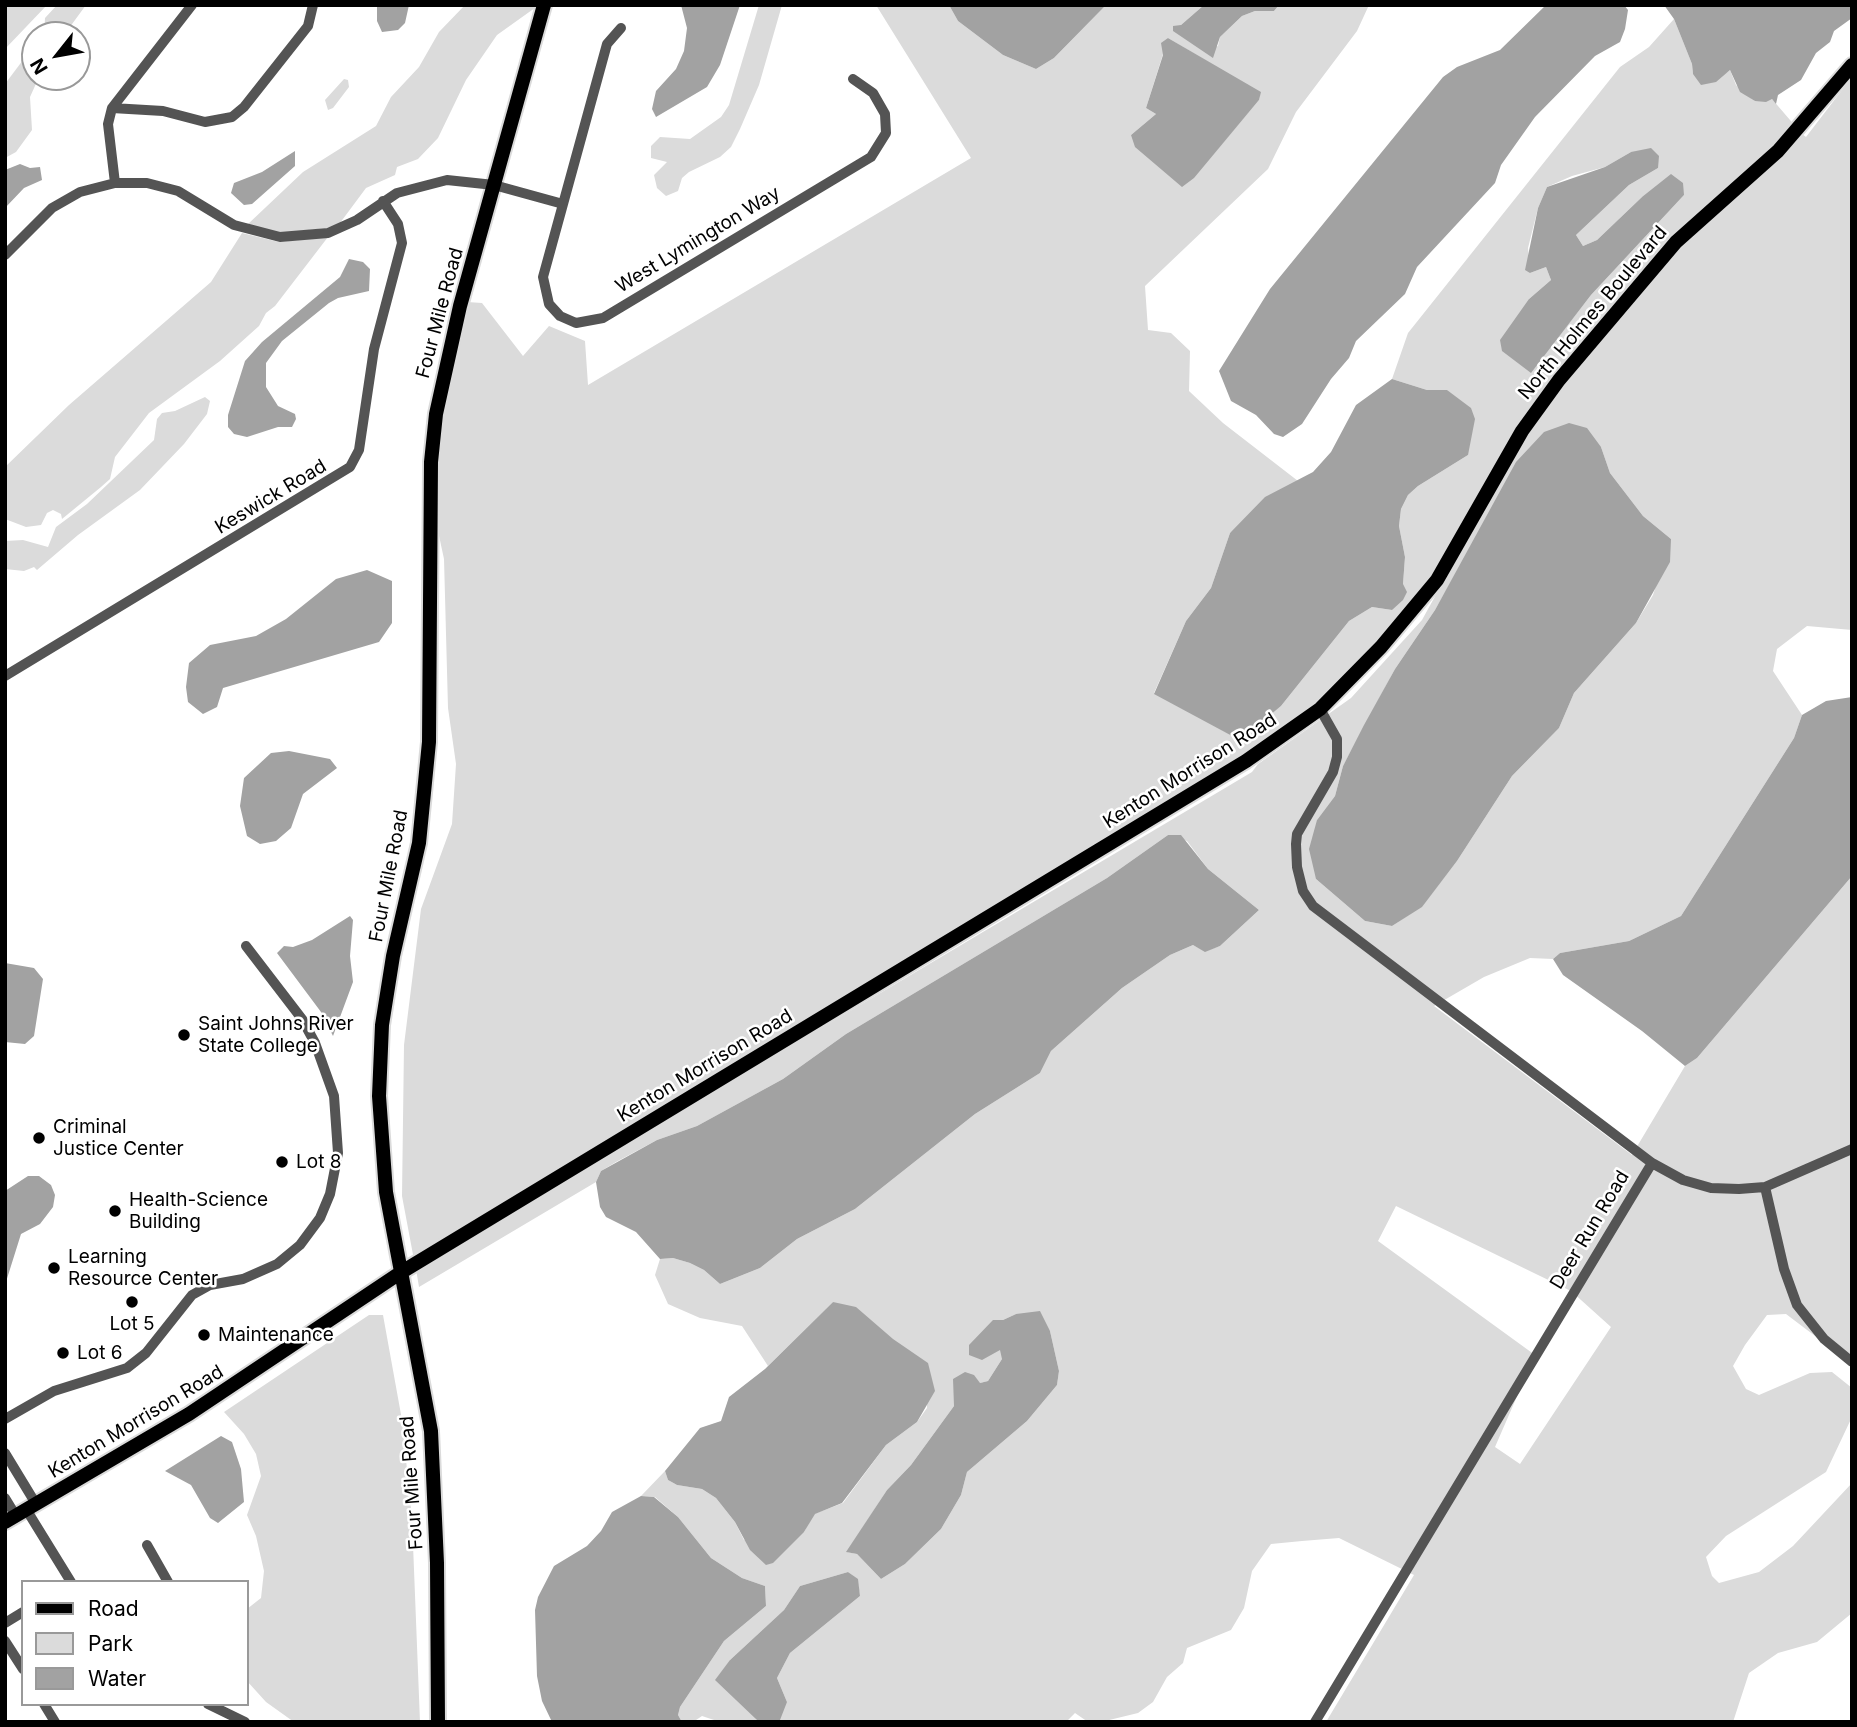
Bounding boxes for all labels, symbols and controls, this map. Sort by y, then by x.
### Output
north arrow [21,21,91,91]
text: N [26,54,53,78]
street label: West Lymington Way [612,182,784,298]
street label: North Holmes Boulevard [1514,222,1672,404]
street label: Four Mile Road [412,245,468,381]
street label: Keswick Road [211,455,331,539]
street label: Kenton Morrison Road [1099,708,1281,834]
street label: Four Mile Road [365,808,413,944]
street label: Kenton Morrison Road [613,1005,797,1127]
place label: Saint Johns River State College [198,1013,354,1057]
marker: Saint Johns River State College [176,1027,192,1043]
place label: Criminal Justice Center [53,1116,184,1160]
marker: Criminal Justice Center [31,1130,47,1146]
place label: Lot 8 [296,1151,341,1173]
marker: Lot 8 [274,1154,290,1170]
street label: Deer Run Road [1546,1167,1634,1293]
place label: Health-Science Building [129,1189,268,1233]
marker: Health-Science Building [107,1203,123,1219]
place label: Learning Resource Center [68,1246,218,1290]
marker: Learning Resource Center [46,1260,62,1276]
marker: Lot 5 [124,1294,140,1310]
place label: Lot 5 [109,1313,155,1335]
place label: Maintenance [218,1324,334,1346]
marker: Maintenance [196,1327,212,1343]
place label: Lot 6 [77,1342,122,1364]
marker: Lot 6 [55,1345,71,1361]
street label: Kenton Morrison Road [44,1361,228,1483]
street label: Four Mile Road [396,1415,428,1551]
legend [21,1580,248,1706]
text: Road [88,1596,139,1621]
text: Park [88,1631,133,1656]
text: Water [88,1666,146,1691]

